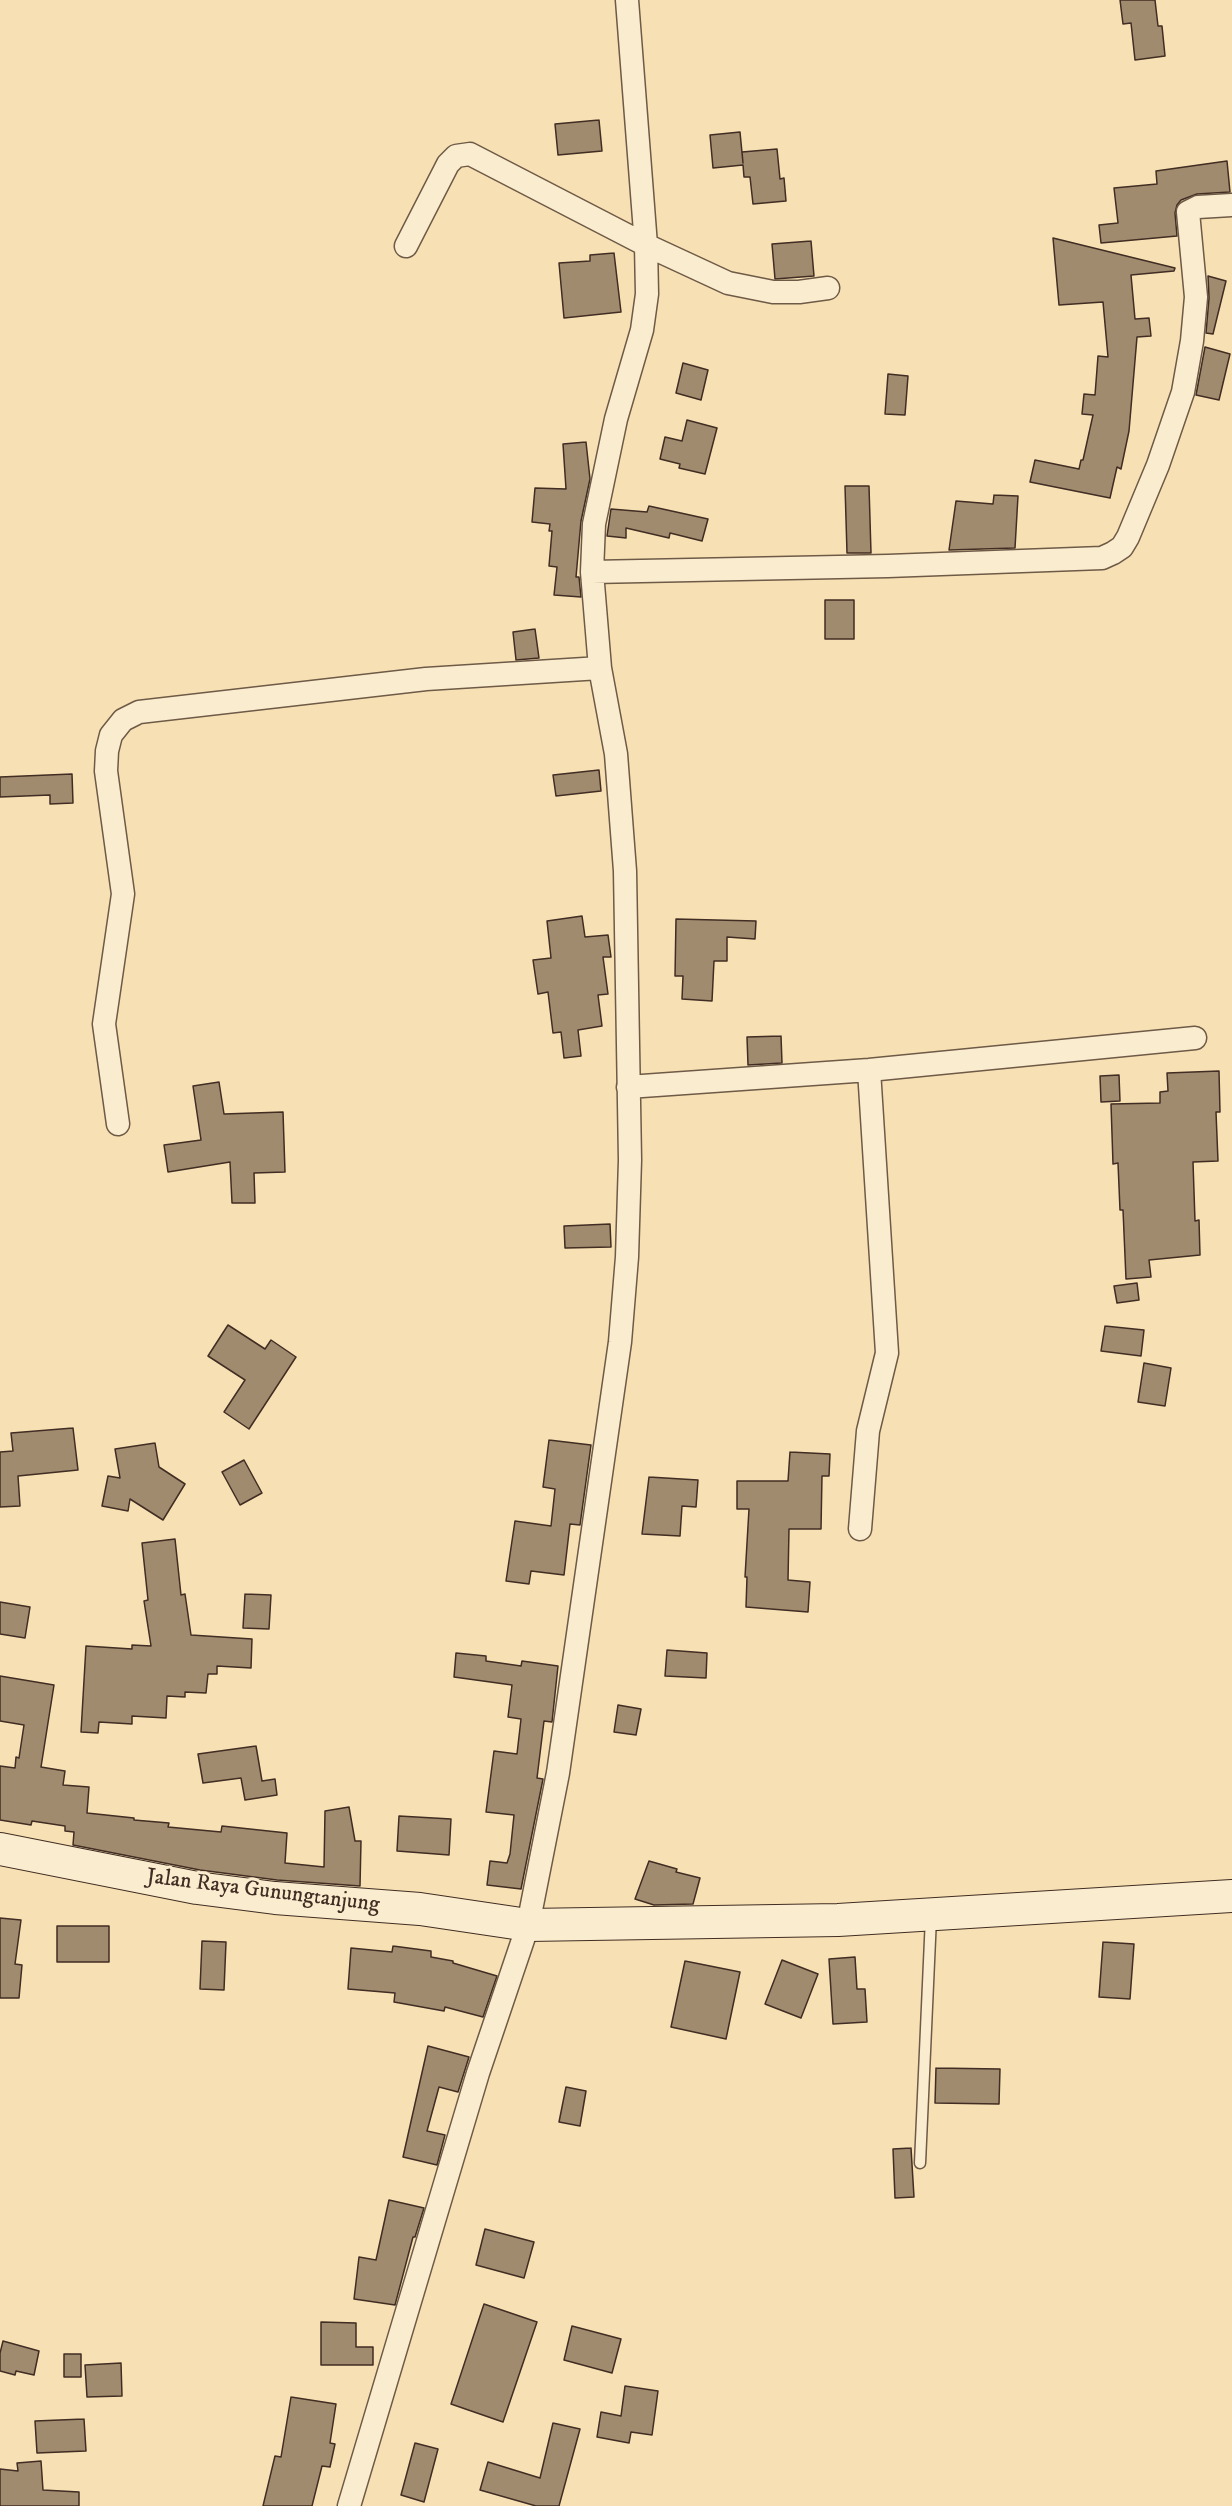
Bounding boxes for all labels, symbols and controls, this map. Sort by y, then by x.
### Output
street label: Jalan Raya Gunungtanjung [145,1865,381,1919]

